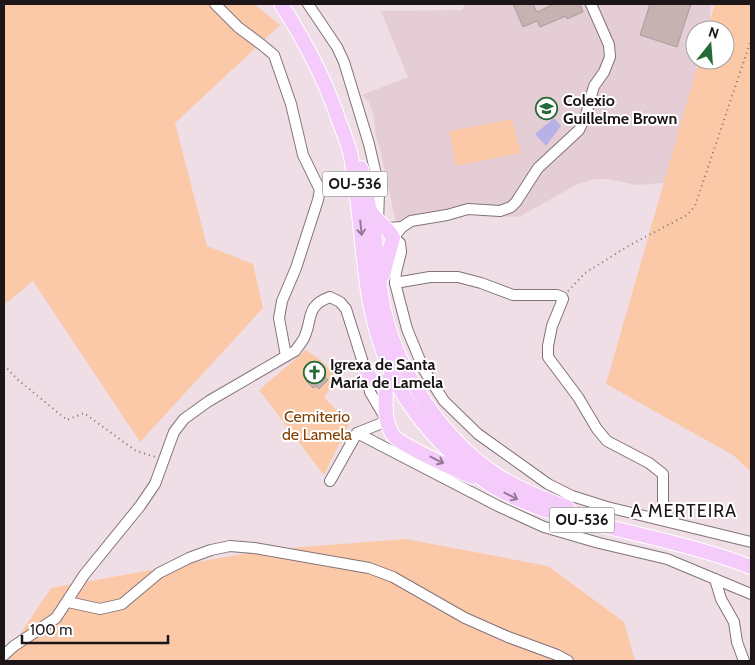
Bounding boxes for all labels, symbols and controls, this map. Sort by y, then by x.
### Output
north arrow [685,20,735,70]
text: N [706,23,721,43]
place label: Colexio Guillelme Brown [563,91,677,128]
school or university icon: Colexio Guillelme Brown [535,97,559,121]
road number: OU-536 [322,172,388,196]
one-way arrow [356,220,366,236]
place label: Igrexa de Santa María de Lamela [330,355,443,392]
church icon: Igrexa de Santa María de Lamela [302,361,326,385]
park label: Cemiterio de Lamela [282,407,352,444]
one-way arrow [429,456,444,466]
one-way arrow [503,492,518,501]
district label: A MERTEIRA [631,500,737,522]
road number: OU-536 [550,508,614,532]
scale bar [22,612,169,644]
text: 100 m [30,621,72,639]

